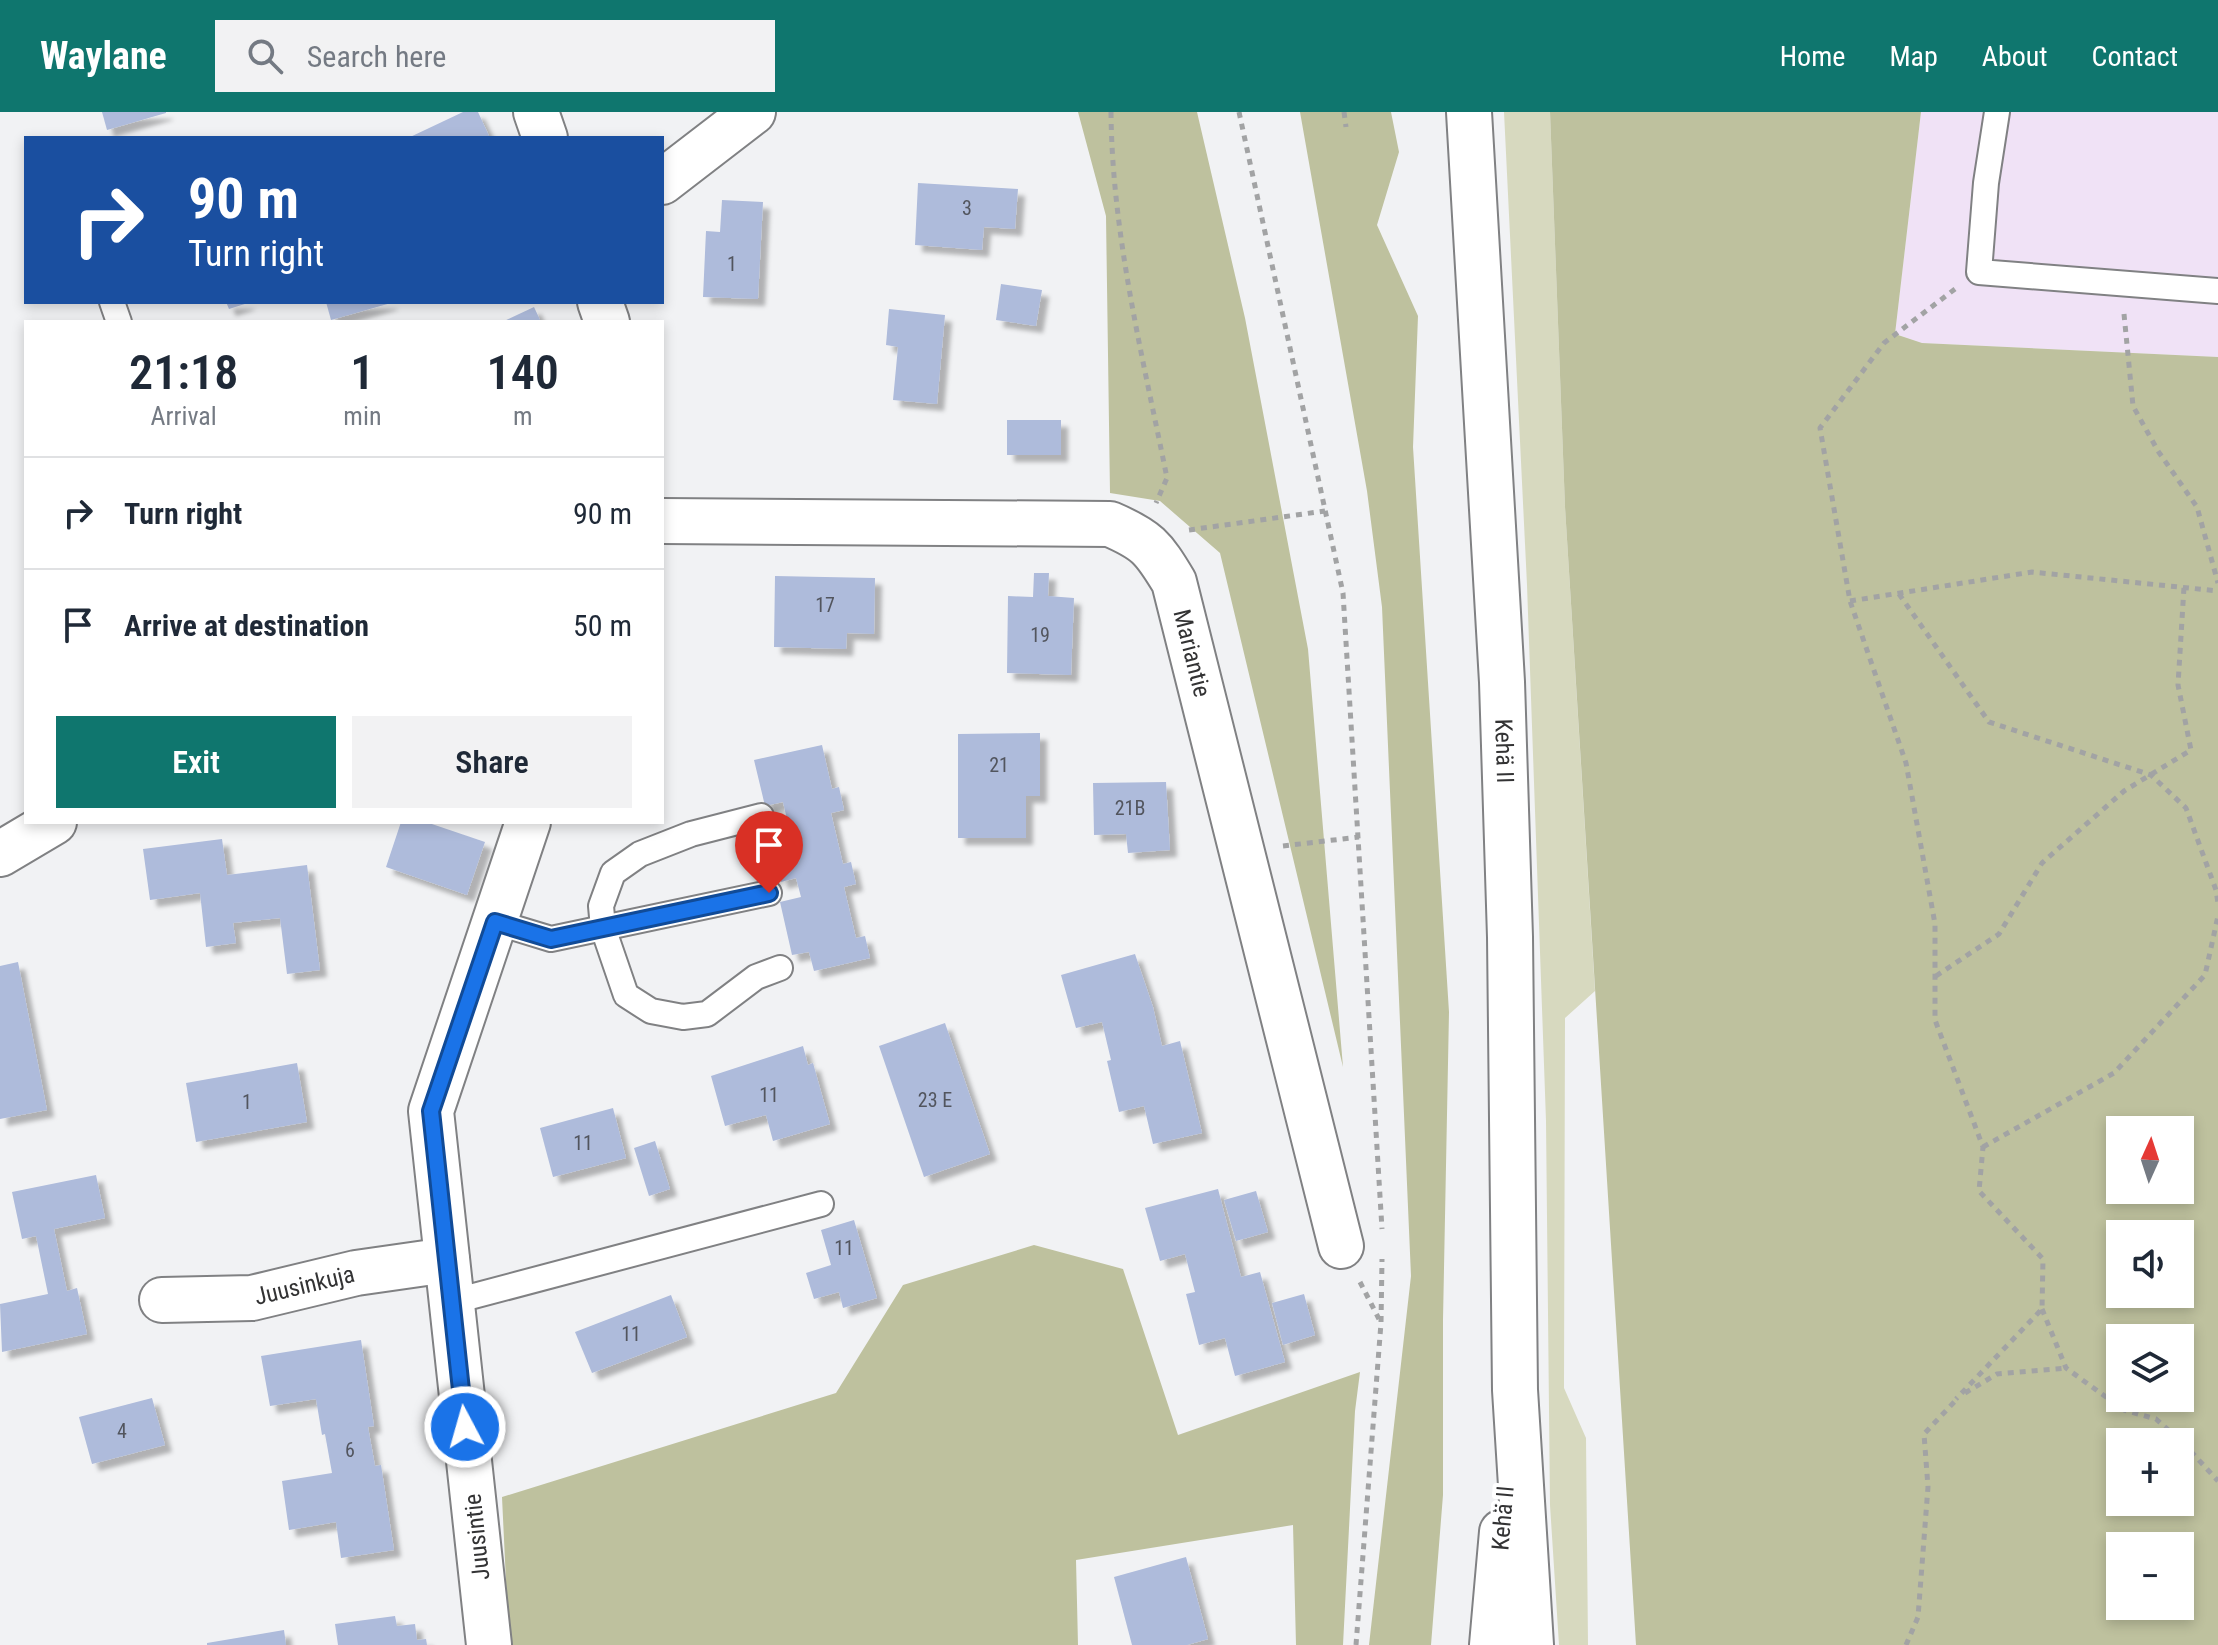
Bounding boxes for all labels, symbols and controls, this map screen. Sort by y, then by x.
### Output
search box [215,20,775,92]
text: Waylane [40,34,167,78]
icon: search [243,34,287,78]
text: Search here [307,39,446,74]
text: Home [1780,40,1845,73]
text: Map [1889,40,1938,73]
text: About [1982,40,2048,73]
text: Contact [2092,40,2178,73]
text: 90 m [188,166,299,232]
icon: right [56,168,160,272]
house number: 3 [962,196,972,220]
text: Turn right [188,233,324,275]
house number: 1 [727,252,737,276]
text: 21:18 [129,344,238,401]
text: 1 [350,344,374,401]
text: 140 [487,344,559,401]
text: Arrival [151,401,217,431]
text: min [343,401,381,431]
text: m [513,401,533,431]
icon: right [56,491,100,535]
text: Turn right [124,496,242,531]
text: 90 m [573,496,632,531]
house number: 17 [815,593,835,617]
icon: arrive [56,603,100,647]
street label: Mariantie [1167,606,1216,700]
text: Arrive at destination [124,608,369,643]
text: 50 m [573,608,632,643]
house number: 19 [1030,623,1050,647]
button: Exit [56,716,336,808]
button: Share [352,716,632,808]
street label: Kehä II [1489,718,1519,784]
house number: 21 [989,753,1009,777]
house number: 21B [1115,796,1145,820]
pin [735,811,803,893]
icon: arrive [747,823,791,867]
house number: 11 [759,1083,779,1107]
house number: 23 E [918,1088,952,1112]
house number: 1 [242,1090,252,1114]
north arrow [2106,1116,2194,1204]
map controls [2106,1116,2194,1620]
house number: 11 [573,1131,593,1155]
button: sound [2106,1220,2194,1308]
house number: 11 [834,1236,854,1260]
street label: Juusinkuja [252,1260,357,1311]
house number: 11 [621,1322,641,1346]
button: layers [2106,1324,2194,1412]
position arrow [423,1385,507,1469]
house number: 4 [117,1419,127,1443]
button: + [2106,1428,2194,1516]
house number: 6 [345,1438,355,1462]
street label: Kehä II [1486,1485,1520,1551]
street label: Juusintie [459,1492,495,1582]
button: − [2106,1532,2194,1620]

